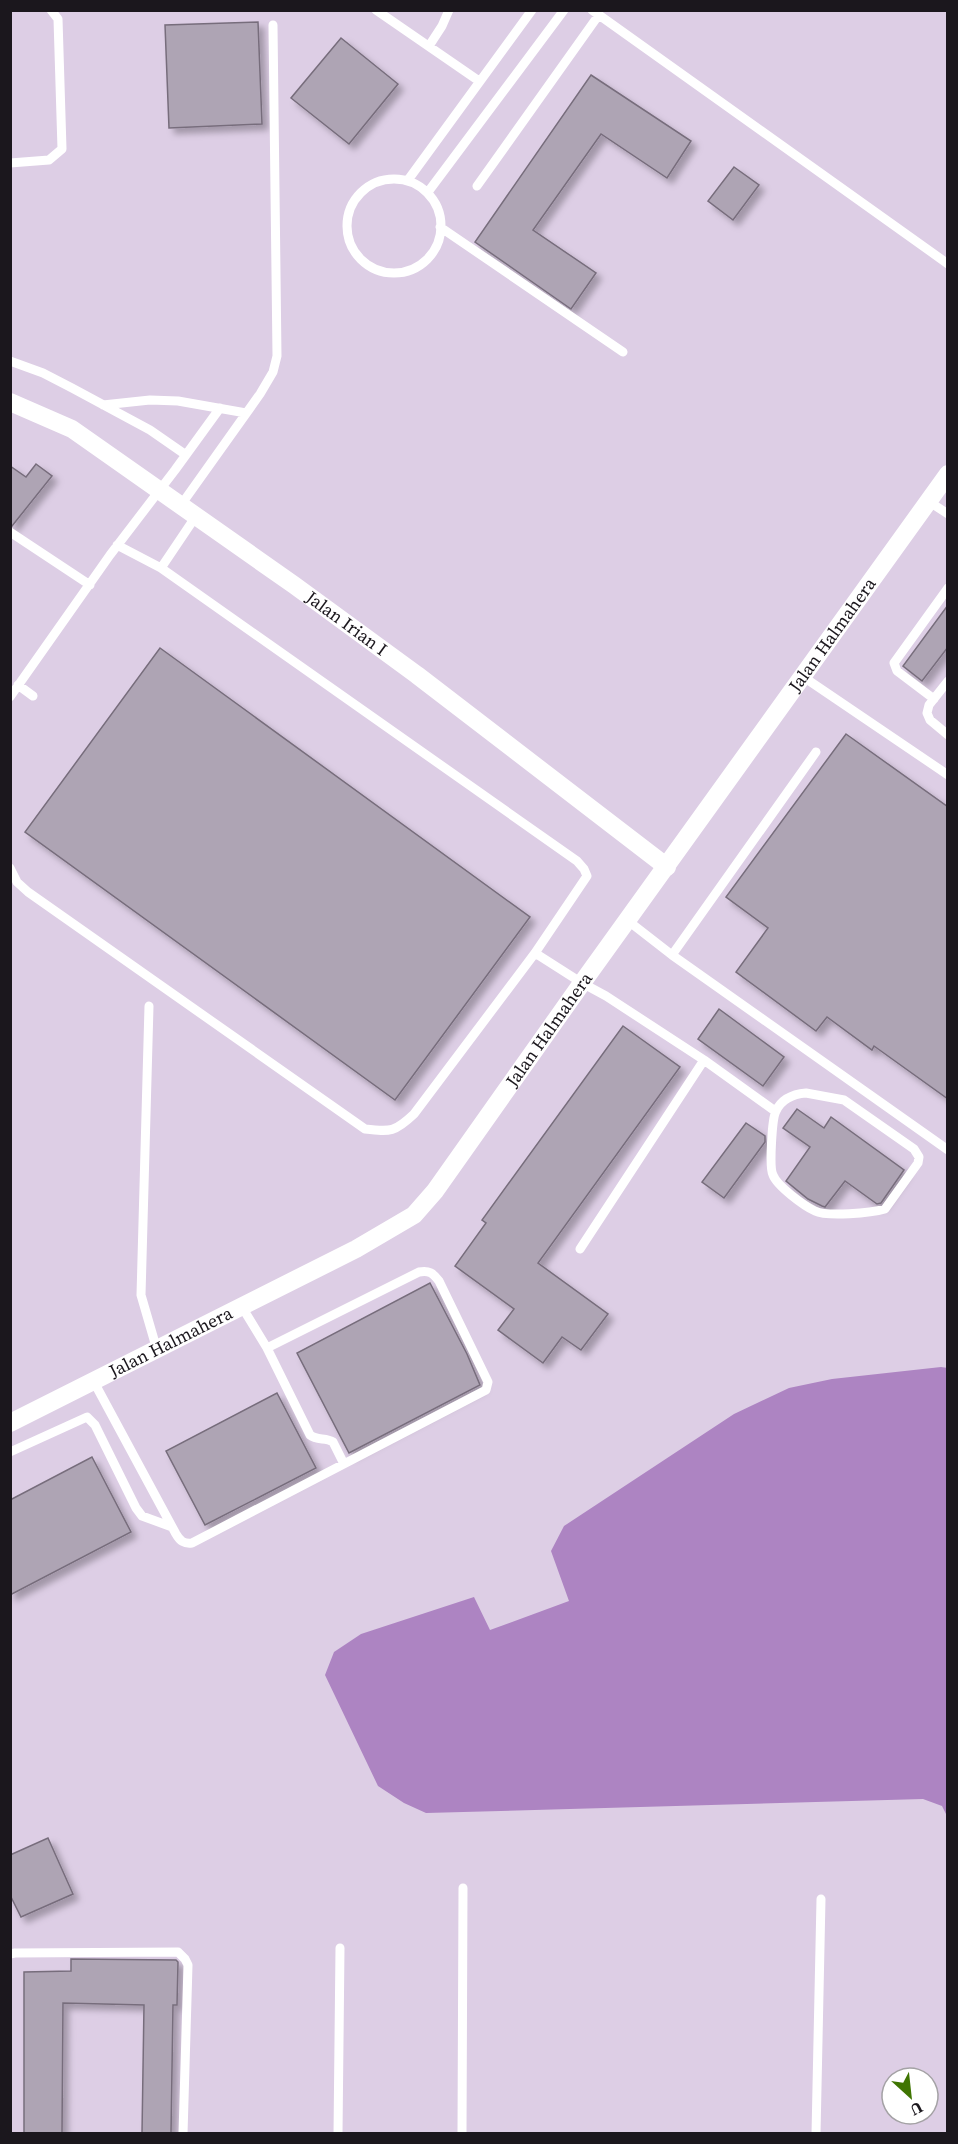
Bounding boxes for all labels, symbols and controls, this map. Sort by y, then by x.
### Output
street label: Jalan Halmahera [782,572,882,697]
street label: Jalan Irian I [300,584,393,661]
street label: Jalan Halmahera [499,966,598,1093]
street label: Jalan Halmahera [104,1300,237,1384]
north arrow [880,2066,940,2126]
text: U [906,2097,927,2122]

